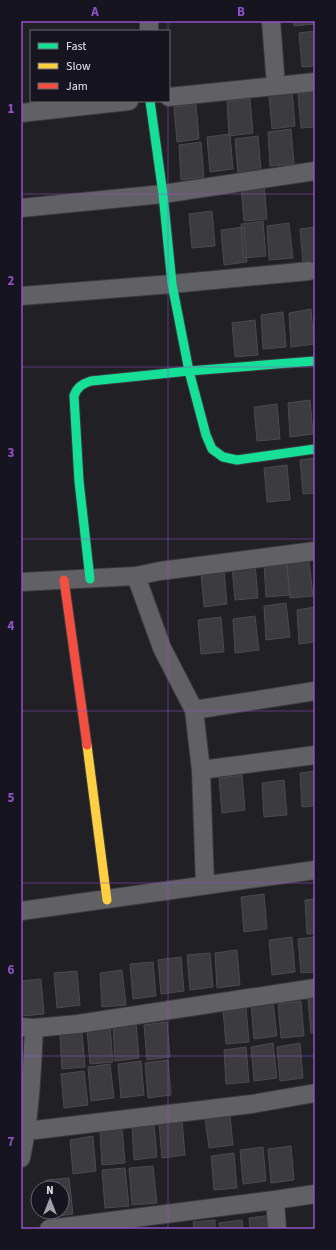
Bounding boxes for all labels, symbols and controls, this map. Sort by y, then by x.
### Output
text: A [90,3,99,21]
text: B [237,3,245,21]
legend [30,30,170,102]
text: Fast [66,38,86,55]
text: Slow [66,58,91,75]
text: Jam [66,78,88,95]
text: 1 [8,100,15,118]
text: 2 [8,272,15,290]
text: 3 [8,444,15,462]
text: 4 [8,617,15,635]
text: 5 [8,789,15,807]
text: 6 [8,961,15,979]
text: 7 [8,1133,15,1151]
north arrow [30,1180,70,1220]
text: N [46,1183,54,1198]

